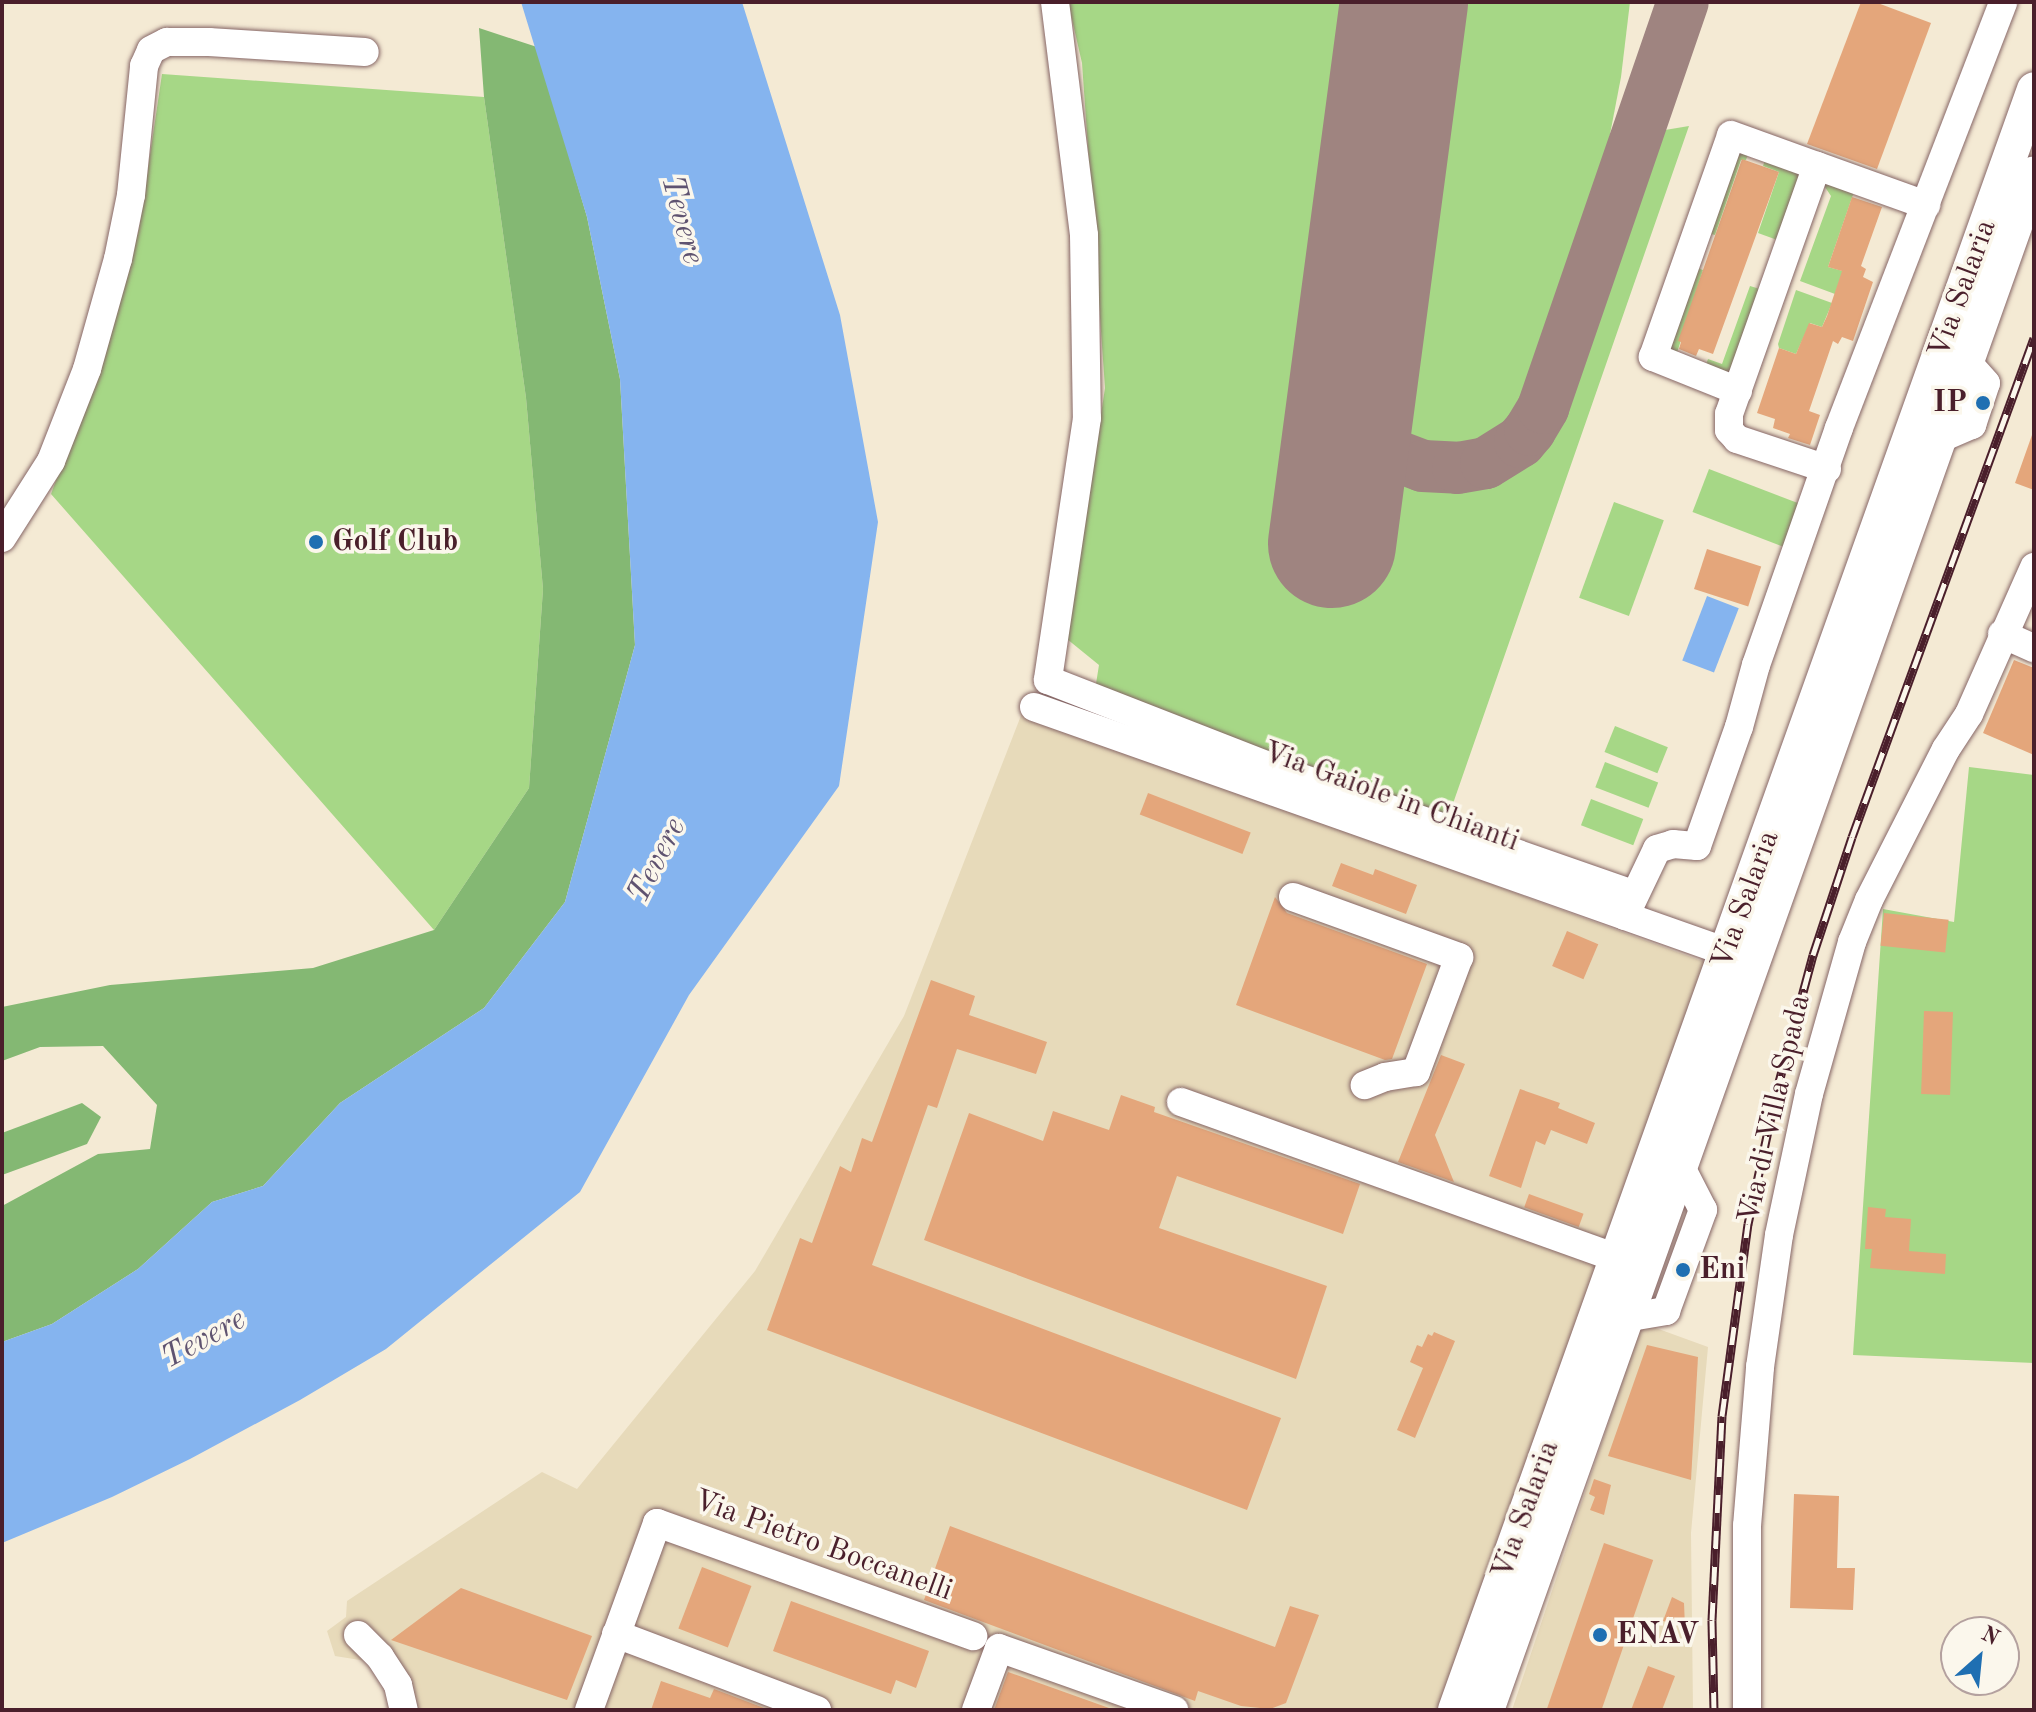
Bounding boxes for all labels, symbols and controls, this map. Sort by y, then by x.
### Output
water label: Tevere [651,171,711,269]
street label: Via Salaria [1921,215,2005,363]
place label: IP [1933,385,1967,421]
marker: IP [1974,394,1992,412]
place label: Golf Club [332,524,458,560]
marker: Golf Club [307,533,325,551]
street label: Via Gaiole in Chianti [1258,734,1524,860]
water label: Tevere [620,812,696,910]
street label: Via Salaria [1704,826,1788,974]
street label: Via di Villa Spada [1731,991,1819,1227]
place label: Eni [1699,1252,1745,1288]
marker: Eni [1674,1261,1692,1279]
water label: Tevere [155,1301,253,1379]
street label: Via Salaria [1484,1436,1568,1584]
street label: Via Pietro Boccanelli [689,1483,957,1609]
north arrow [1940,1616,2020,1696]
place label: ENAV [1616,1617,1700,1653]
text: N [1978,1623,2002,1650]
marker: ENAV [1591,1626,1609,1644]

